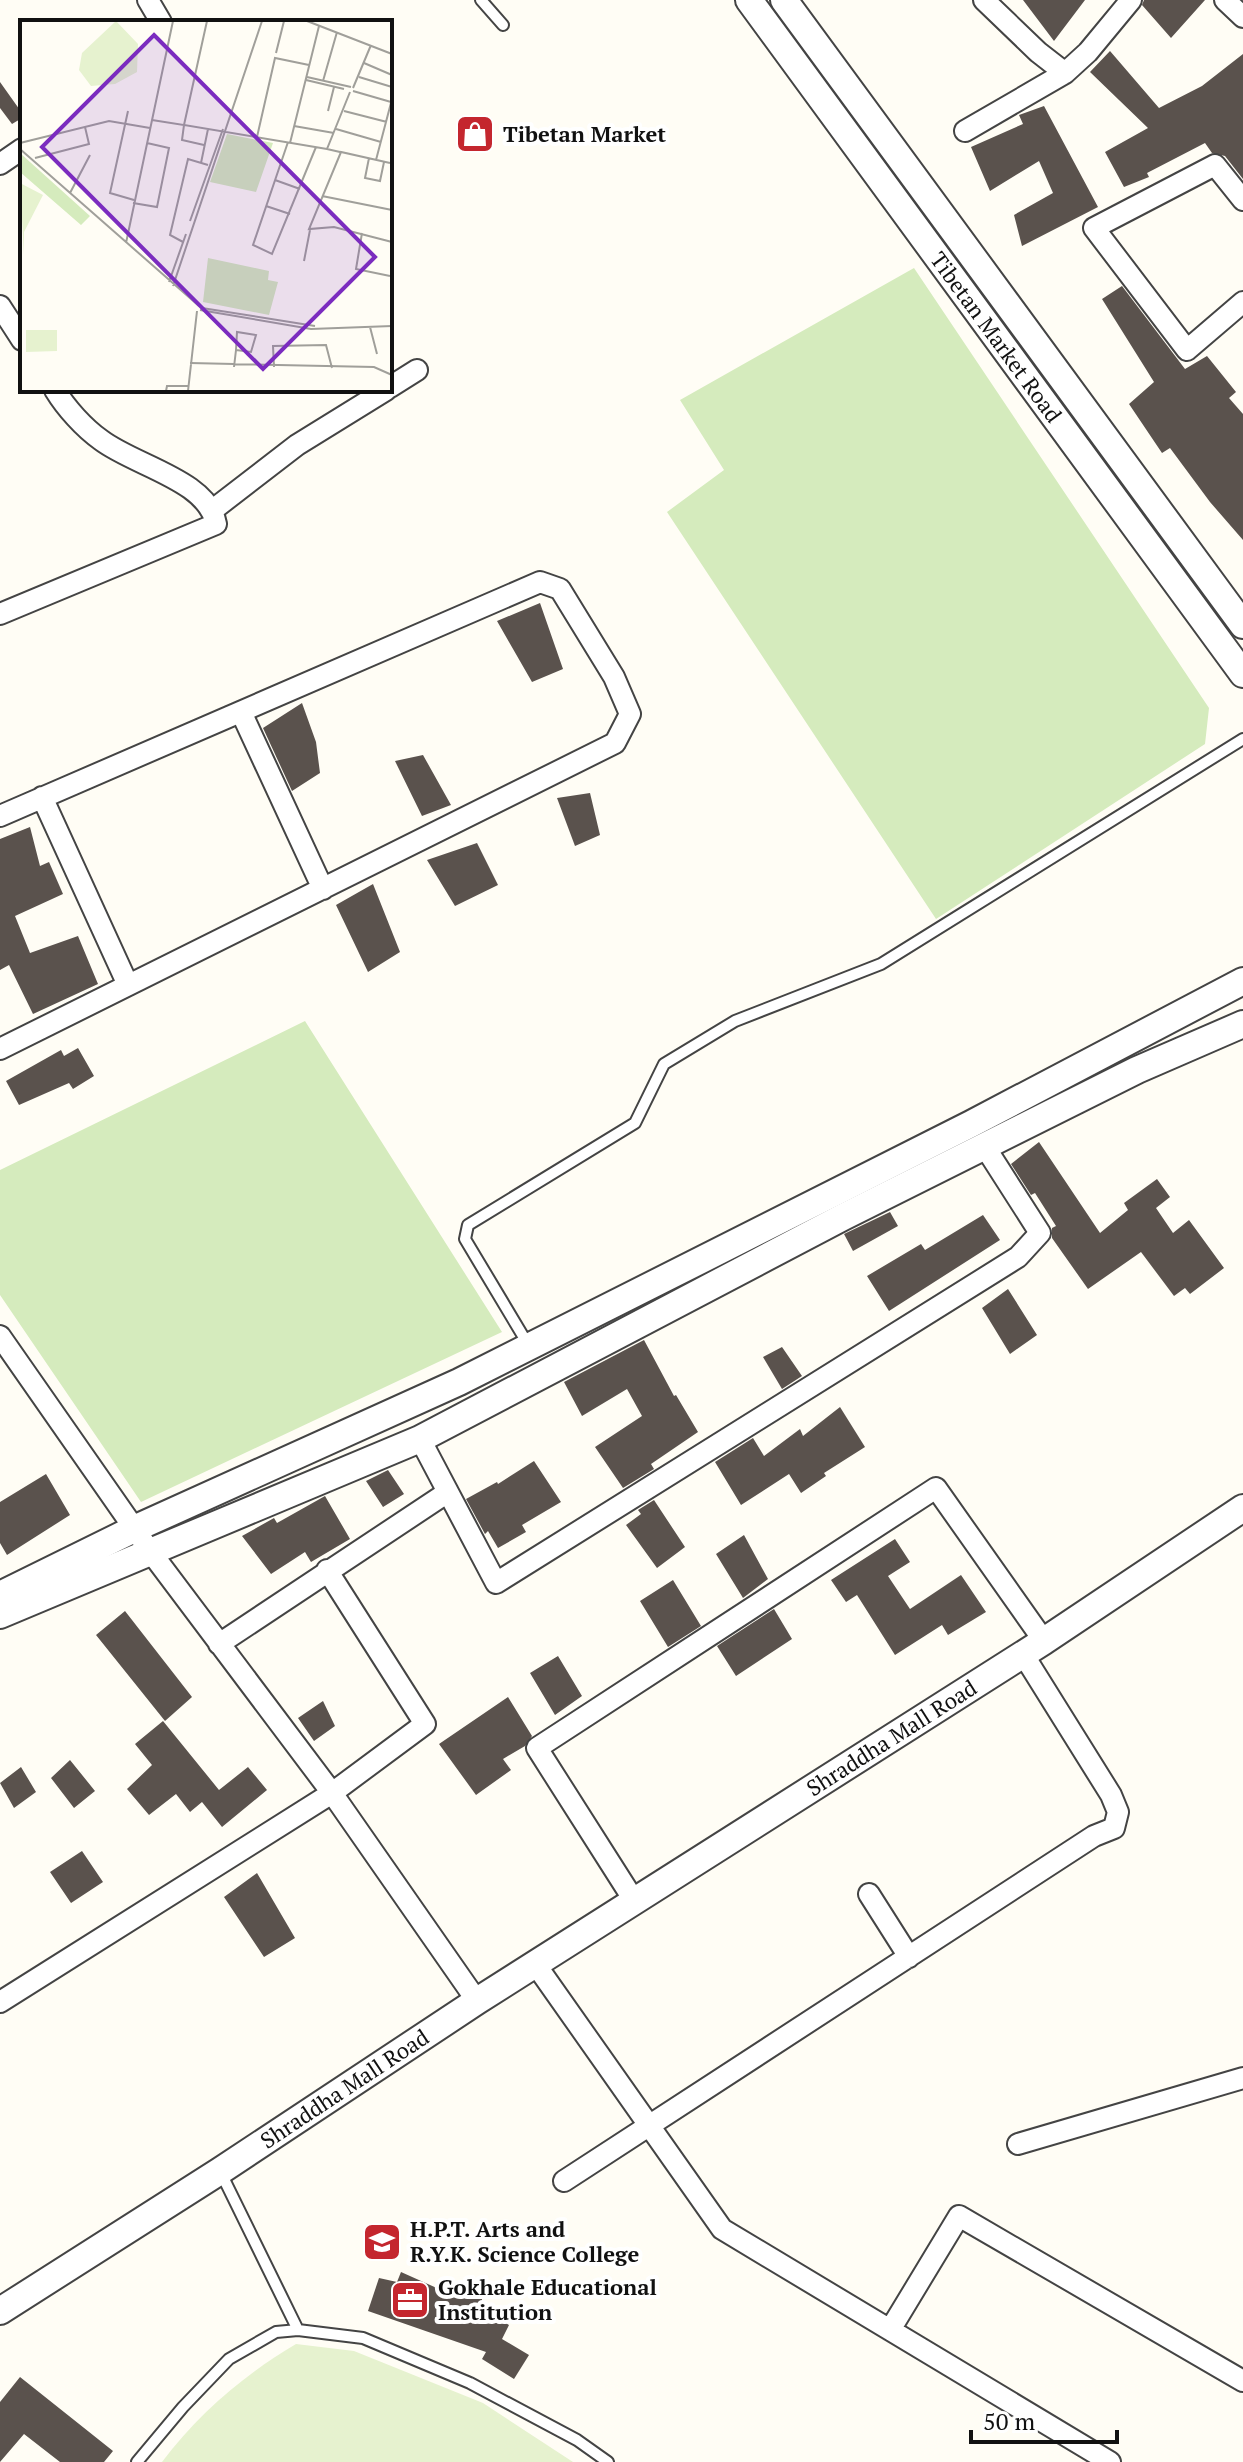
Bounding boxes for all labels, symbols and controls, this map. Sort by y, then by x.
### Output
inset map [20,20,392,392]
shop icon: Tibetan Market [454,113,496,155]
place label: Tibetan Market [503,119,666,148]
street label: Tibetan Market Road [924,246,1069,428]
street label: Shraddha Mall Road [801,1673,982,1802]
street label: Shraddha Mall Road [254,2022,434,2154]
place label: H.P.T. Arts and R.Y.K. Science College [410,2214,639,2268]
school or university icon: H.P.T. Arts and R.Y.K. Science College [361,2221,403,2263]
place label: Gokhale Educational Institution [438,2272,657,2326]
office icon: Gokhale Educational Institution [389,2279,431,2321]
scale bar [971,2394,1117,2444]
text: 50 m [983,2405,1035,2437]

